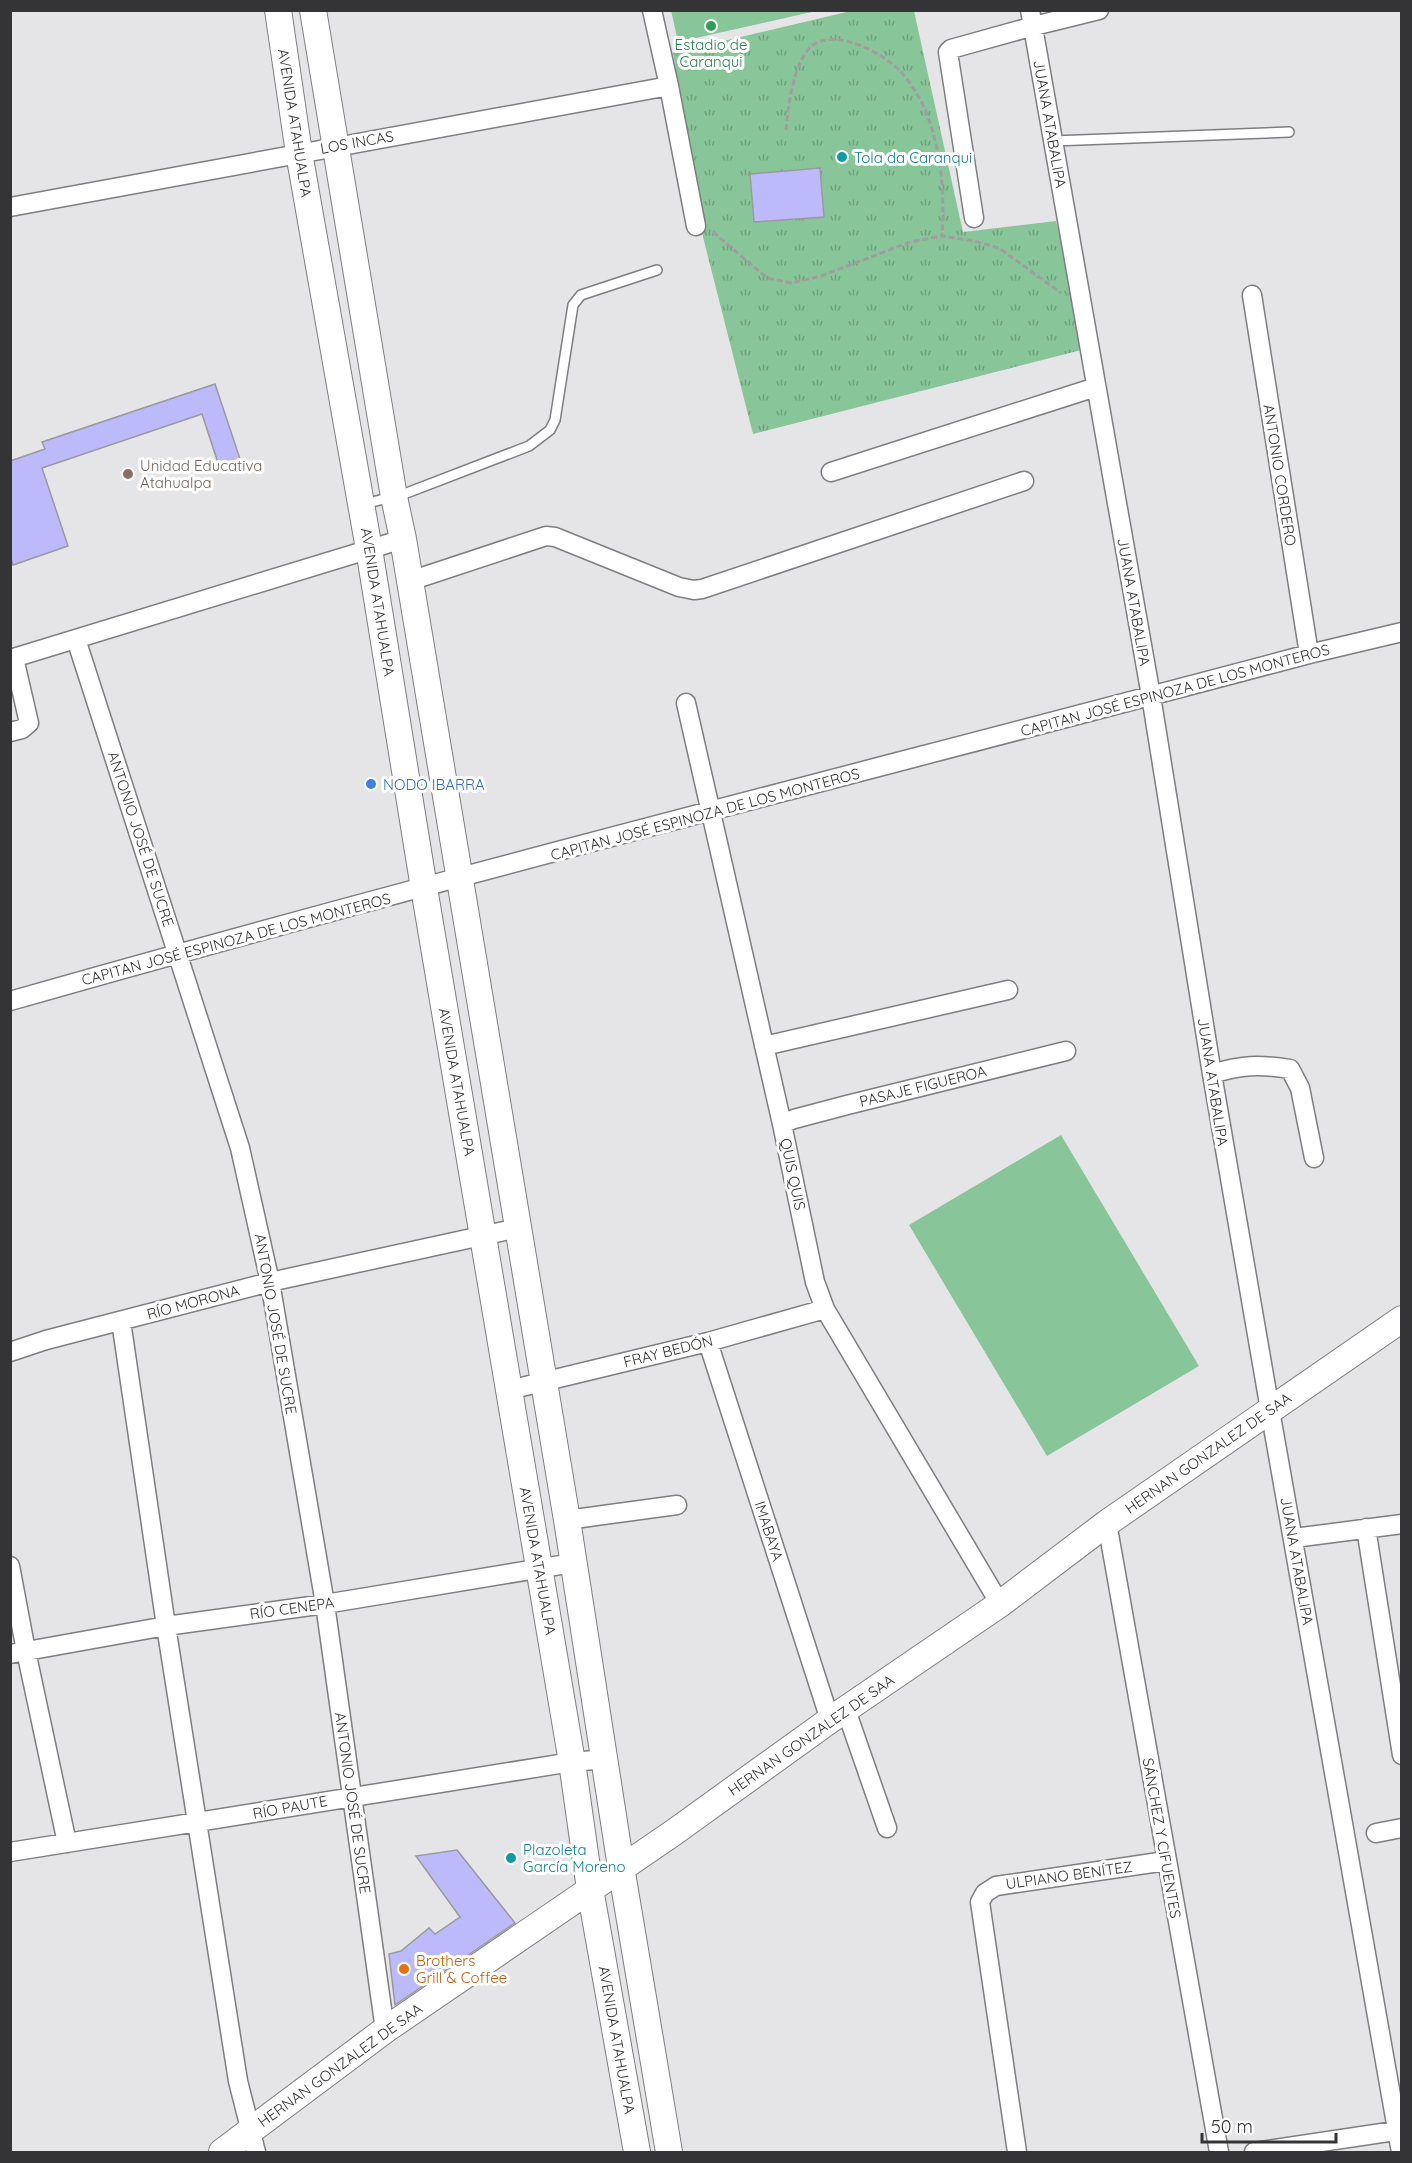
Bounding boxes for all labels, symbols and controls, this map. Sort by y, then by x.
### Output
marker: Estadio de Caranqui [704,19,718,33]
place label: Estadio de Caranqui [675,35,747,71]
street label: AVENIDA ATAHUALPA [274,47,316,199]
street label: JUANA ATABALIPA [1029,58,1071,190]
street label: LOS INCAS [319,126,395,158]
place label: Tola da Caranqui [854,148,972,167]
marker: Tola da Caranqui [835,150,849,164]
street label: ANTONIO CORDERO [1259,403,1301,547]
place label: Unidad Educativa Atahualpa [140,456,262,492]
marker: Unidad Educativa Atahualpa [121,467,135,481]
street label: AVENIDA ATAHUALPA [357,526,399,678]
street label: JUANA ATABALIPA [1113,536,1155,668]
street label: CAPITAN JOSÉ ESPINOZA DE LOS MONTEROS [1018,640,1332,740]
street label: ANTONIO JOSÉ DE SUCRE [104,749,178,929]
street label: CAPITAN JOSÉ ESPINOZA DE LOS MONTEROS [548,764,862,864]
place label: NODO IBARRA [383,775,485,794]
marker: NODO IBARRA [364,777,378,791]
street label: CAPITAN JOSÉ ESPINOZA DE LOS MONTEROS [79,889,393,989]
street label: AVENIDA ATAHUALPA [435,1006,479,1158]
street label: JUANA ATABALIPA [1193,1016,1233,1148]
street label: PASAJE FIGUEROA [857,1061,989,1111]
street label: QUIS QUIS [776,1136,810,1212]
street label: ANTONIO JOSÉ DE SUCRE [251,1232,301,1416]
street label: RÍO MORONA [145,1280,242,1324]
street label: FRAY BEDÓN [621,1331,715,1371]
street label: HERNAN GONZALEZ DE SAA [1121,1388,1295,1518]
street label: AVENIDA ATAHUALPA [516,1485,560,1637]
street label: JUANA ATABALIPA [1276,1495,1318,1627]
street label: IMABAYA [750,1499,788,1564]
street label: RÍO CENEPA [248,1593,336,1623]
street label: HERNAN GONZALEZ DE SAA [724,1670,898,1800]
street label: ANTONIO JOSÉ DE SUCRE [331,1711,375,1895]
street label: SÁNCHEZ Y CIFUENTES [1139,1756,1185,1920]
street label: RÍO PAUTE [251,1791,329,1823]
place label: Plazoleta García Moreno [523,1840,625,1876]
marker: Plazoleta García Moreno [504,1851,518,1865]
street label: ULPIANO BENÍTEZ [1004,1857,1134,1893]
place label: Brothers Grill & Coffee [416,1951,507,1987]
marker: Brothers Grill & Coffee [397,1962,411,1976]
street label: AVENIDA ATAHUALPA [595,1964,639,2116]
street label: HERNAN GONZALEZ DE SAA [254,1999,426,2131]
scale bar [1202,2106,1336,2144]
text: 50 m [1211,2115,1253,2138]

